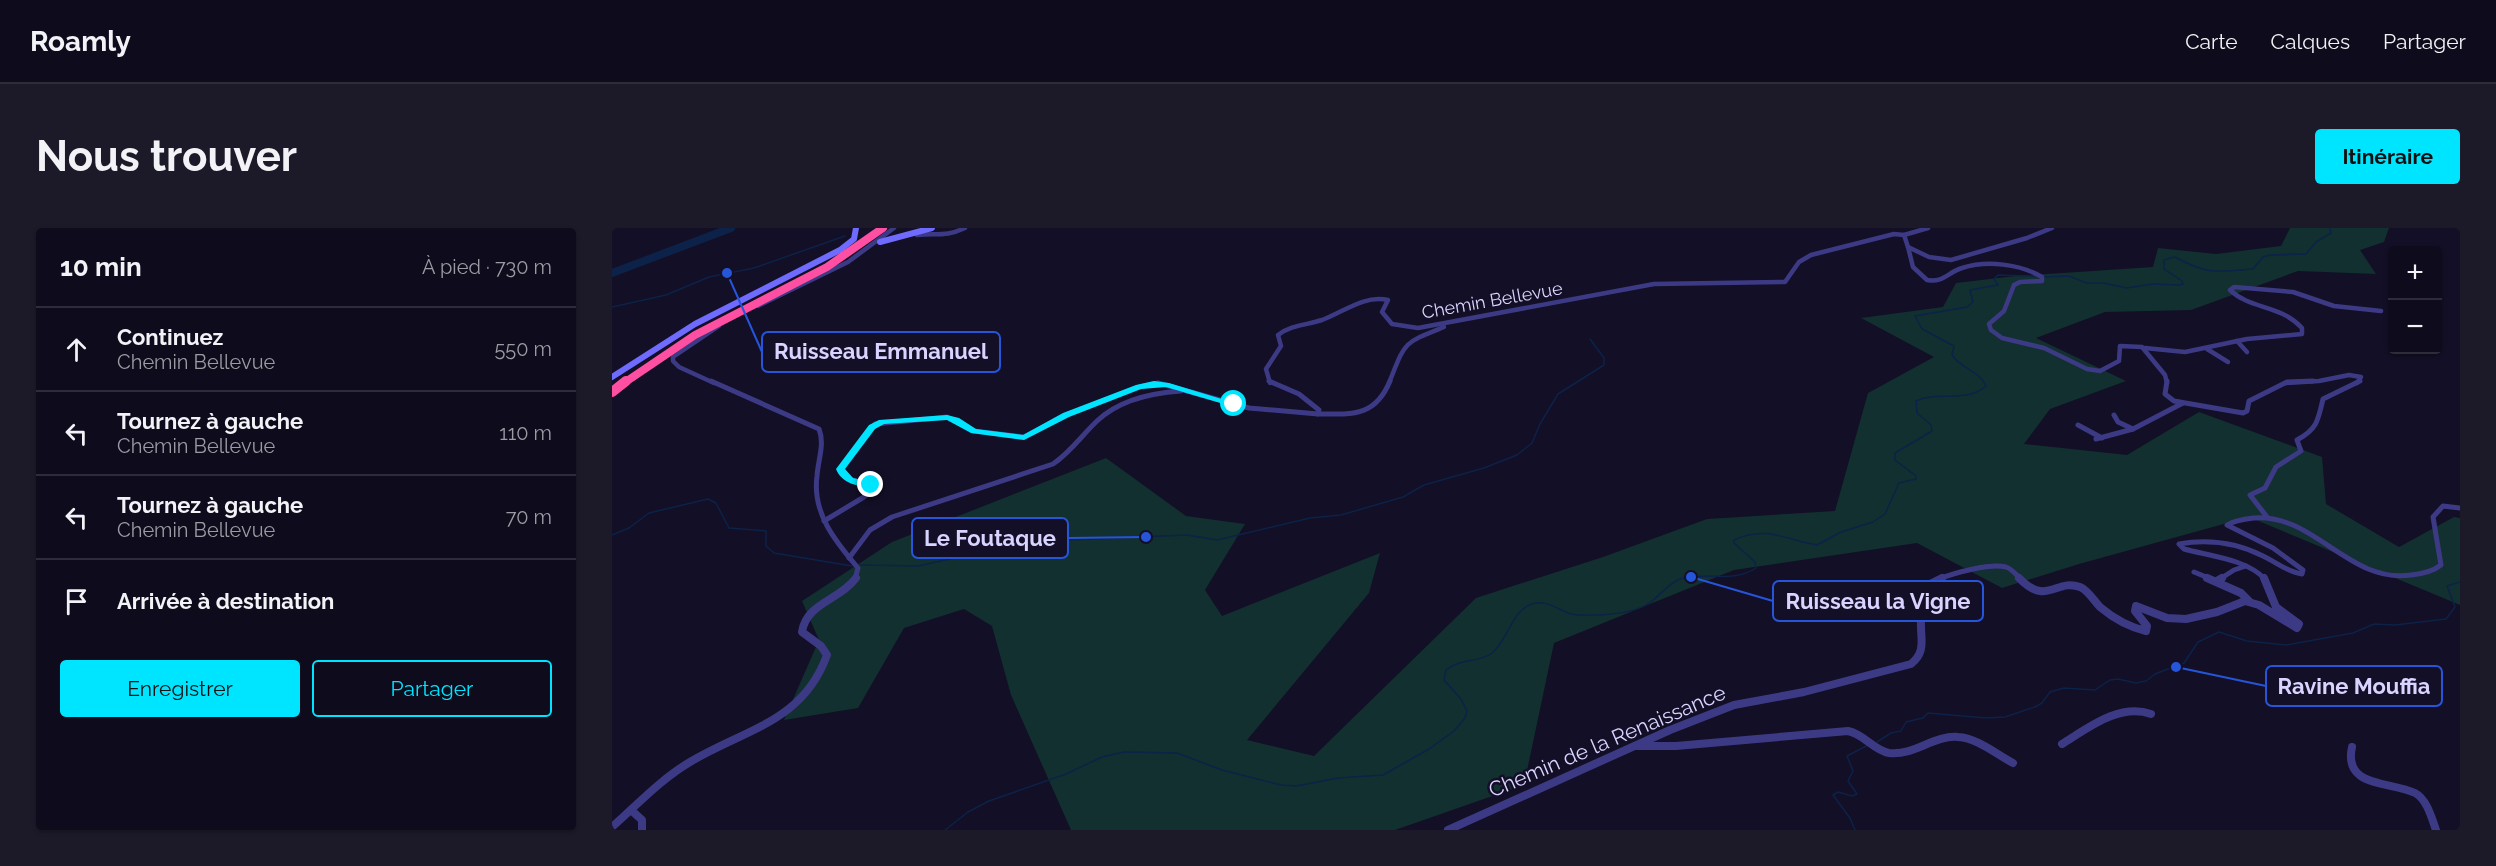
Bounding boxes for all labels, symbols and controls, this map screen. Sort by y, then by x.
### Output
text: Roamly [30,25,131,58]
text: Carte [2185,29,2238,54]
text: Calques [2271,29,2350,54]
text: Partager [2383,29,2466,54]
button: Itinéraire [2315,129,2460,184]
text: Nous trouver [36,132,297,181]
map controls [2388,246,2442,354]
button: + [2388,246,2442,300]
text: 10 min [60,252,142,282]
text: À pied · 730 m [422,255,552,279]
street label: Chemin Bellevue [1420,277,1564,323]
button: − [2388,300,2442,354]
text: Continuez [117,324,223,350]
callout: Ruisseau Emmanuel [762,332,1000,372]
icon: ahead [60,333,93,366]
text: 550 m [494,337,552,361]
text: Ruisseau Emmanuel [774,338,989,364]
text: Chemin Bellevue [117,350,275,374]
route start [1220,390,1246,416]
text: Tournez à gauche [117,408,303,434]
icon: left [60,417,93,450]
text: 110 m [499,421,552,445]
text: Chemin Bellevue [117,434,275,458]
route end [857,471,883,497]
text: Tournez à gauche [117,492,303,518]
icon: left [60,501,93,534]
text: 70 m [506,505,552,529]
text: Chemin Bellevue [117,518,275,542]
callout: Le Foutaque [912,518,1068,558]
text: Le Foutaque [924,525,1056,551]
callout: Ruisseau la Vigne [1773,581,1983,621]
icon: arrive [60,585,93,618]
text: Arrivée à destination [117,588,334,614]
text: Ruisseau la Vigne [1785,588,1971,614]
button: Enregistrer [60,660,300,717]
button: Partager [312,660,552,717]
callout: Ravine Mouffia [2266,666,2442,706]
text: Ravine Mouffia [2278,673,2430,699]
street label: Chemin de la Renaissance [1485,680,1729,802]

